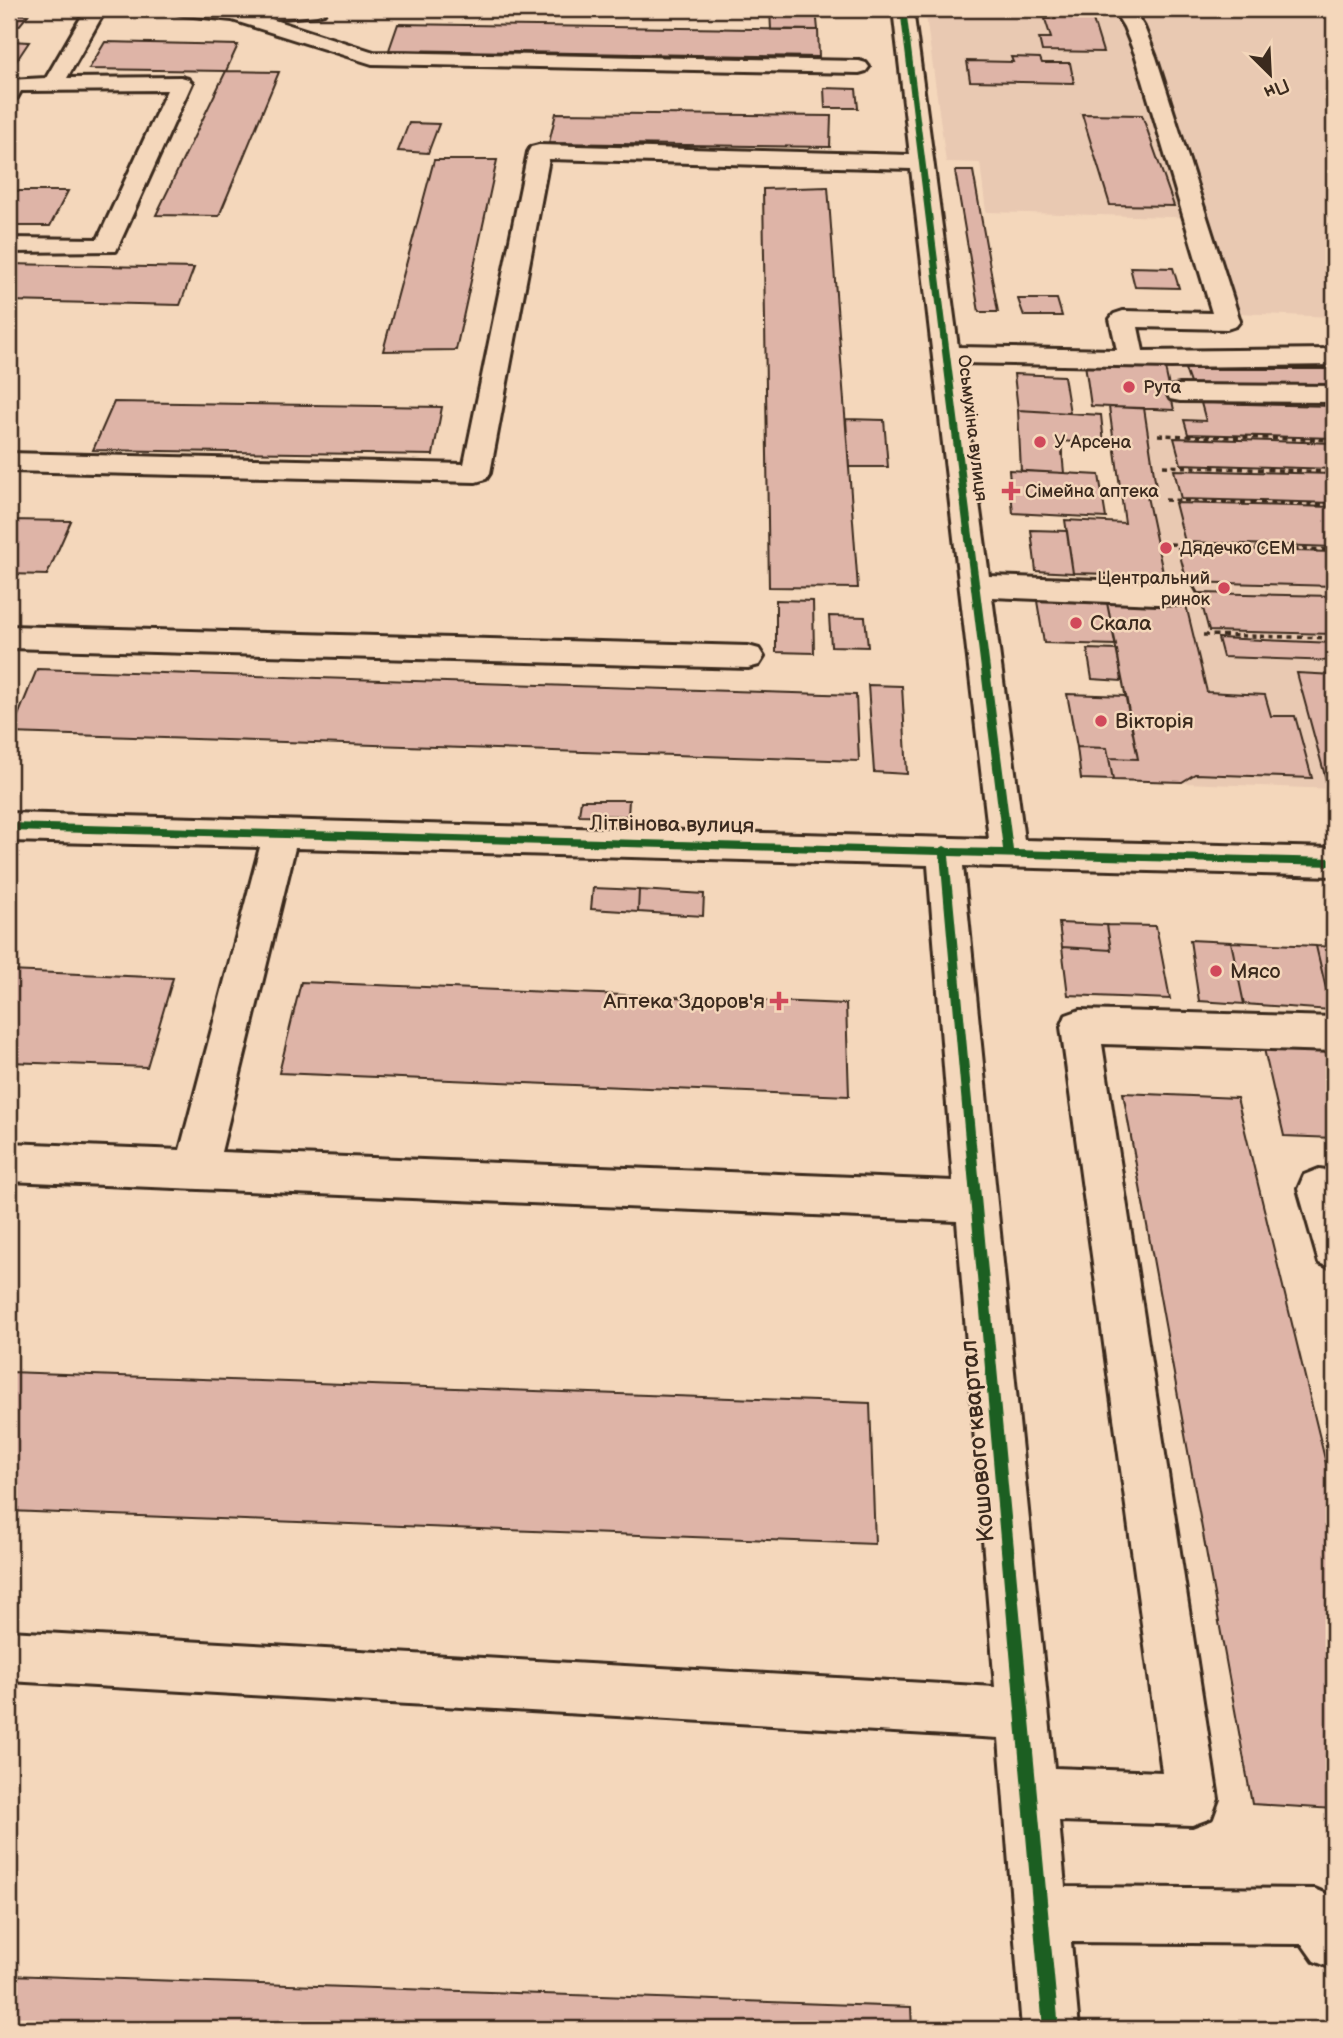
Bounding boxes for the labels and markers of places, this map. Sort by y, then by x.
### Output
place label: Рута [1143,377,1182,398]
marker: Рута [1121,379,1137,395]
place label: У Арсена [1054,432,1132,453]
marker: У Арсена [1032,434,1048,450]
place label: Сімейна аптека [1025,481,1159,502]
marker: Сімейна аптека [1003,483,1019,499]
place label: Дядечко СЕМ [1180,538,1296,559]
marker: Дядечко СЕМ [1158,540,1174,556]
place label: Центральний ринок [1097,568,1210,610]
marker: Центральний ринок [1216,580,1232,596]
place label: Скала [1090,611,1152,636]
marker: Скала [1068,615,1084,631]
place label: Вікторія [1115,709,1194,734]
marker: Вікторія [1093,713,1109,729]
place label: Мясо [1230,959,1281,984]
marker: Мясо [1208,963,1224,979]
place label: Аптека Здоров'я [603,989,765,1014]
marker: Аптека Здоров'я [771,993,787,1009]

